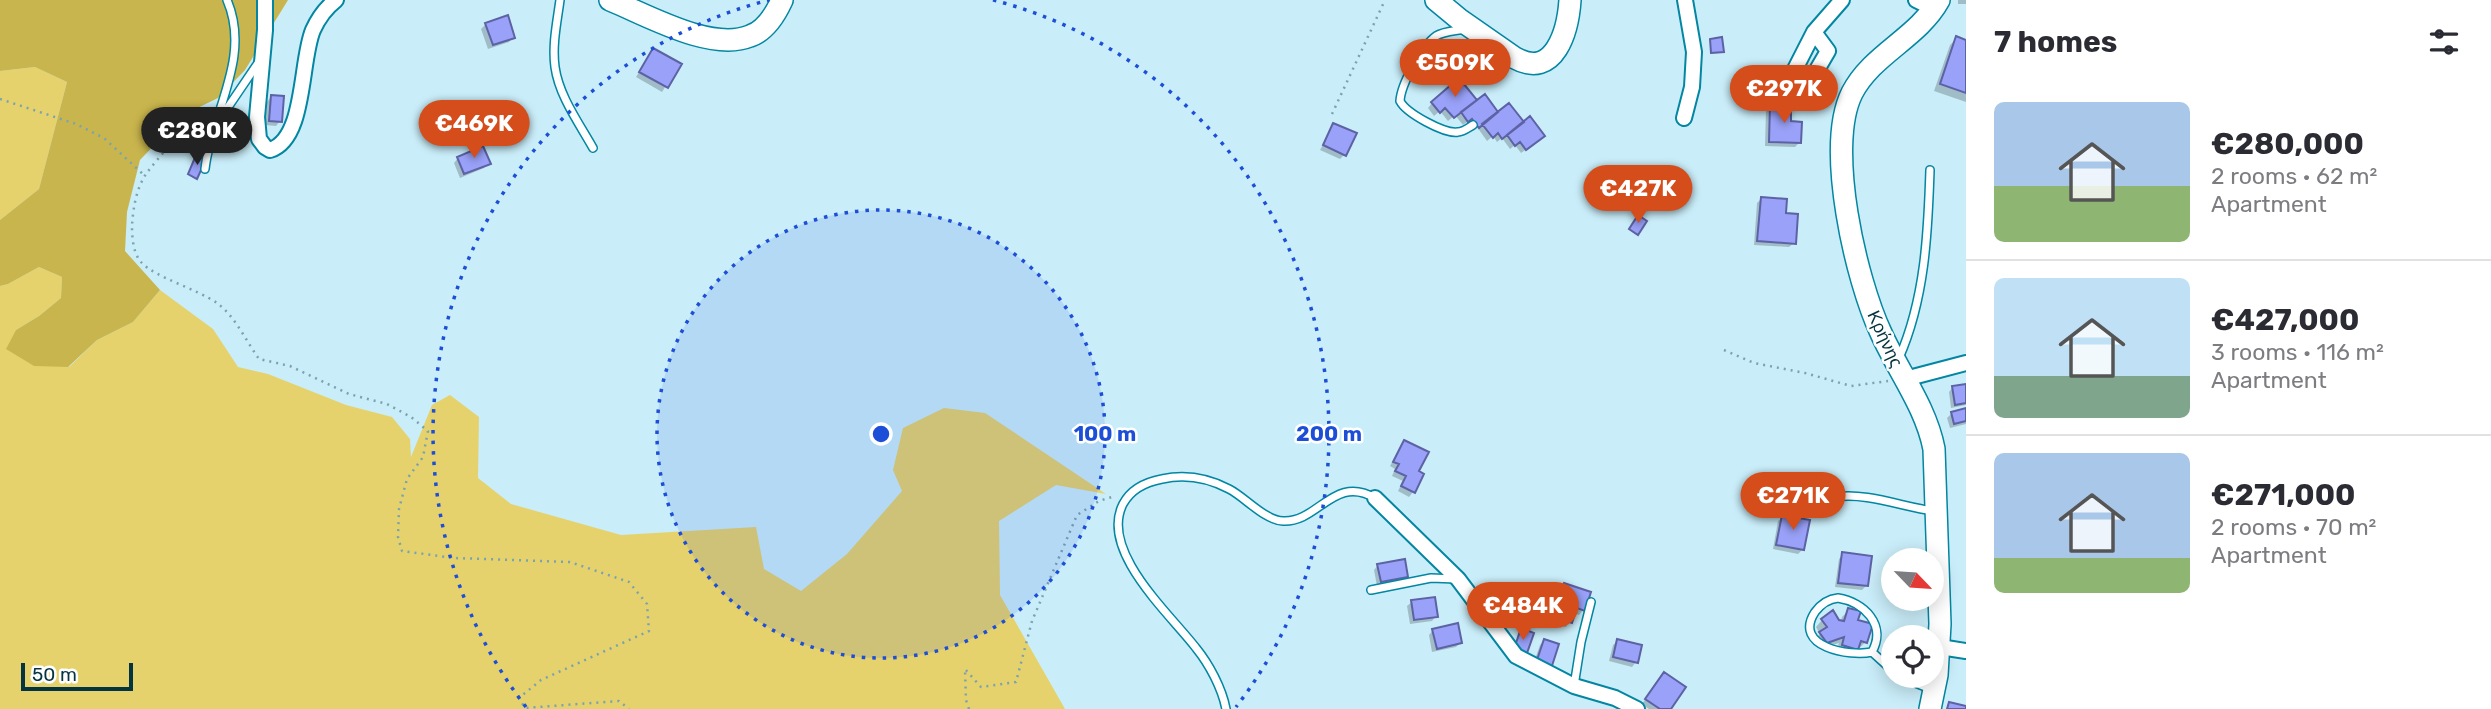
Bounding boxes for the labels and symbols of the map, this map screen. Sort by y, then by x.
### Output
pin: €509K [1406,40,1504,99]
pin: €297K [1735,66,1833,125]
pin: €469K [425,100,523,160]
pin: €280K [148,108,246,167]
pin: €427K [1589,166,1687,225]
street label: Κρήνης [1862,307,1908,371]
text: 100 m [1074,421,1136,446]
text: 200 m [1296,421,1362,446]
centre of rings [869,422,893,446]
pin: €271K [1744,472,1842,532]
north arrow [1881,548,1944,611]
pin: €484K [1474,582,1572,642]
scale bar [21,660,133,692]

